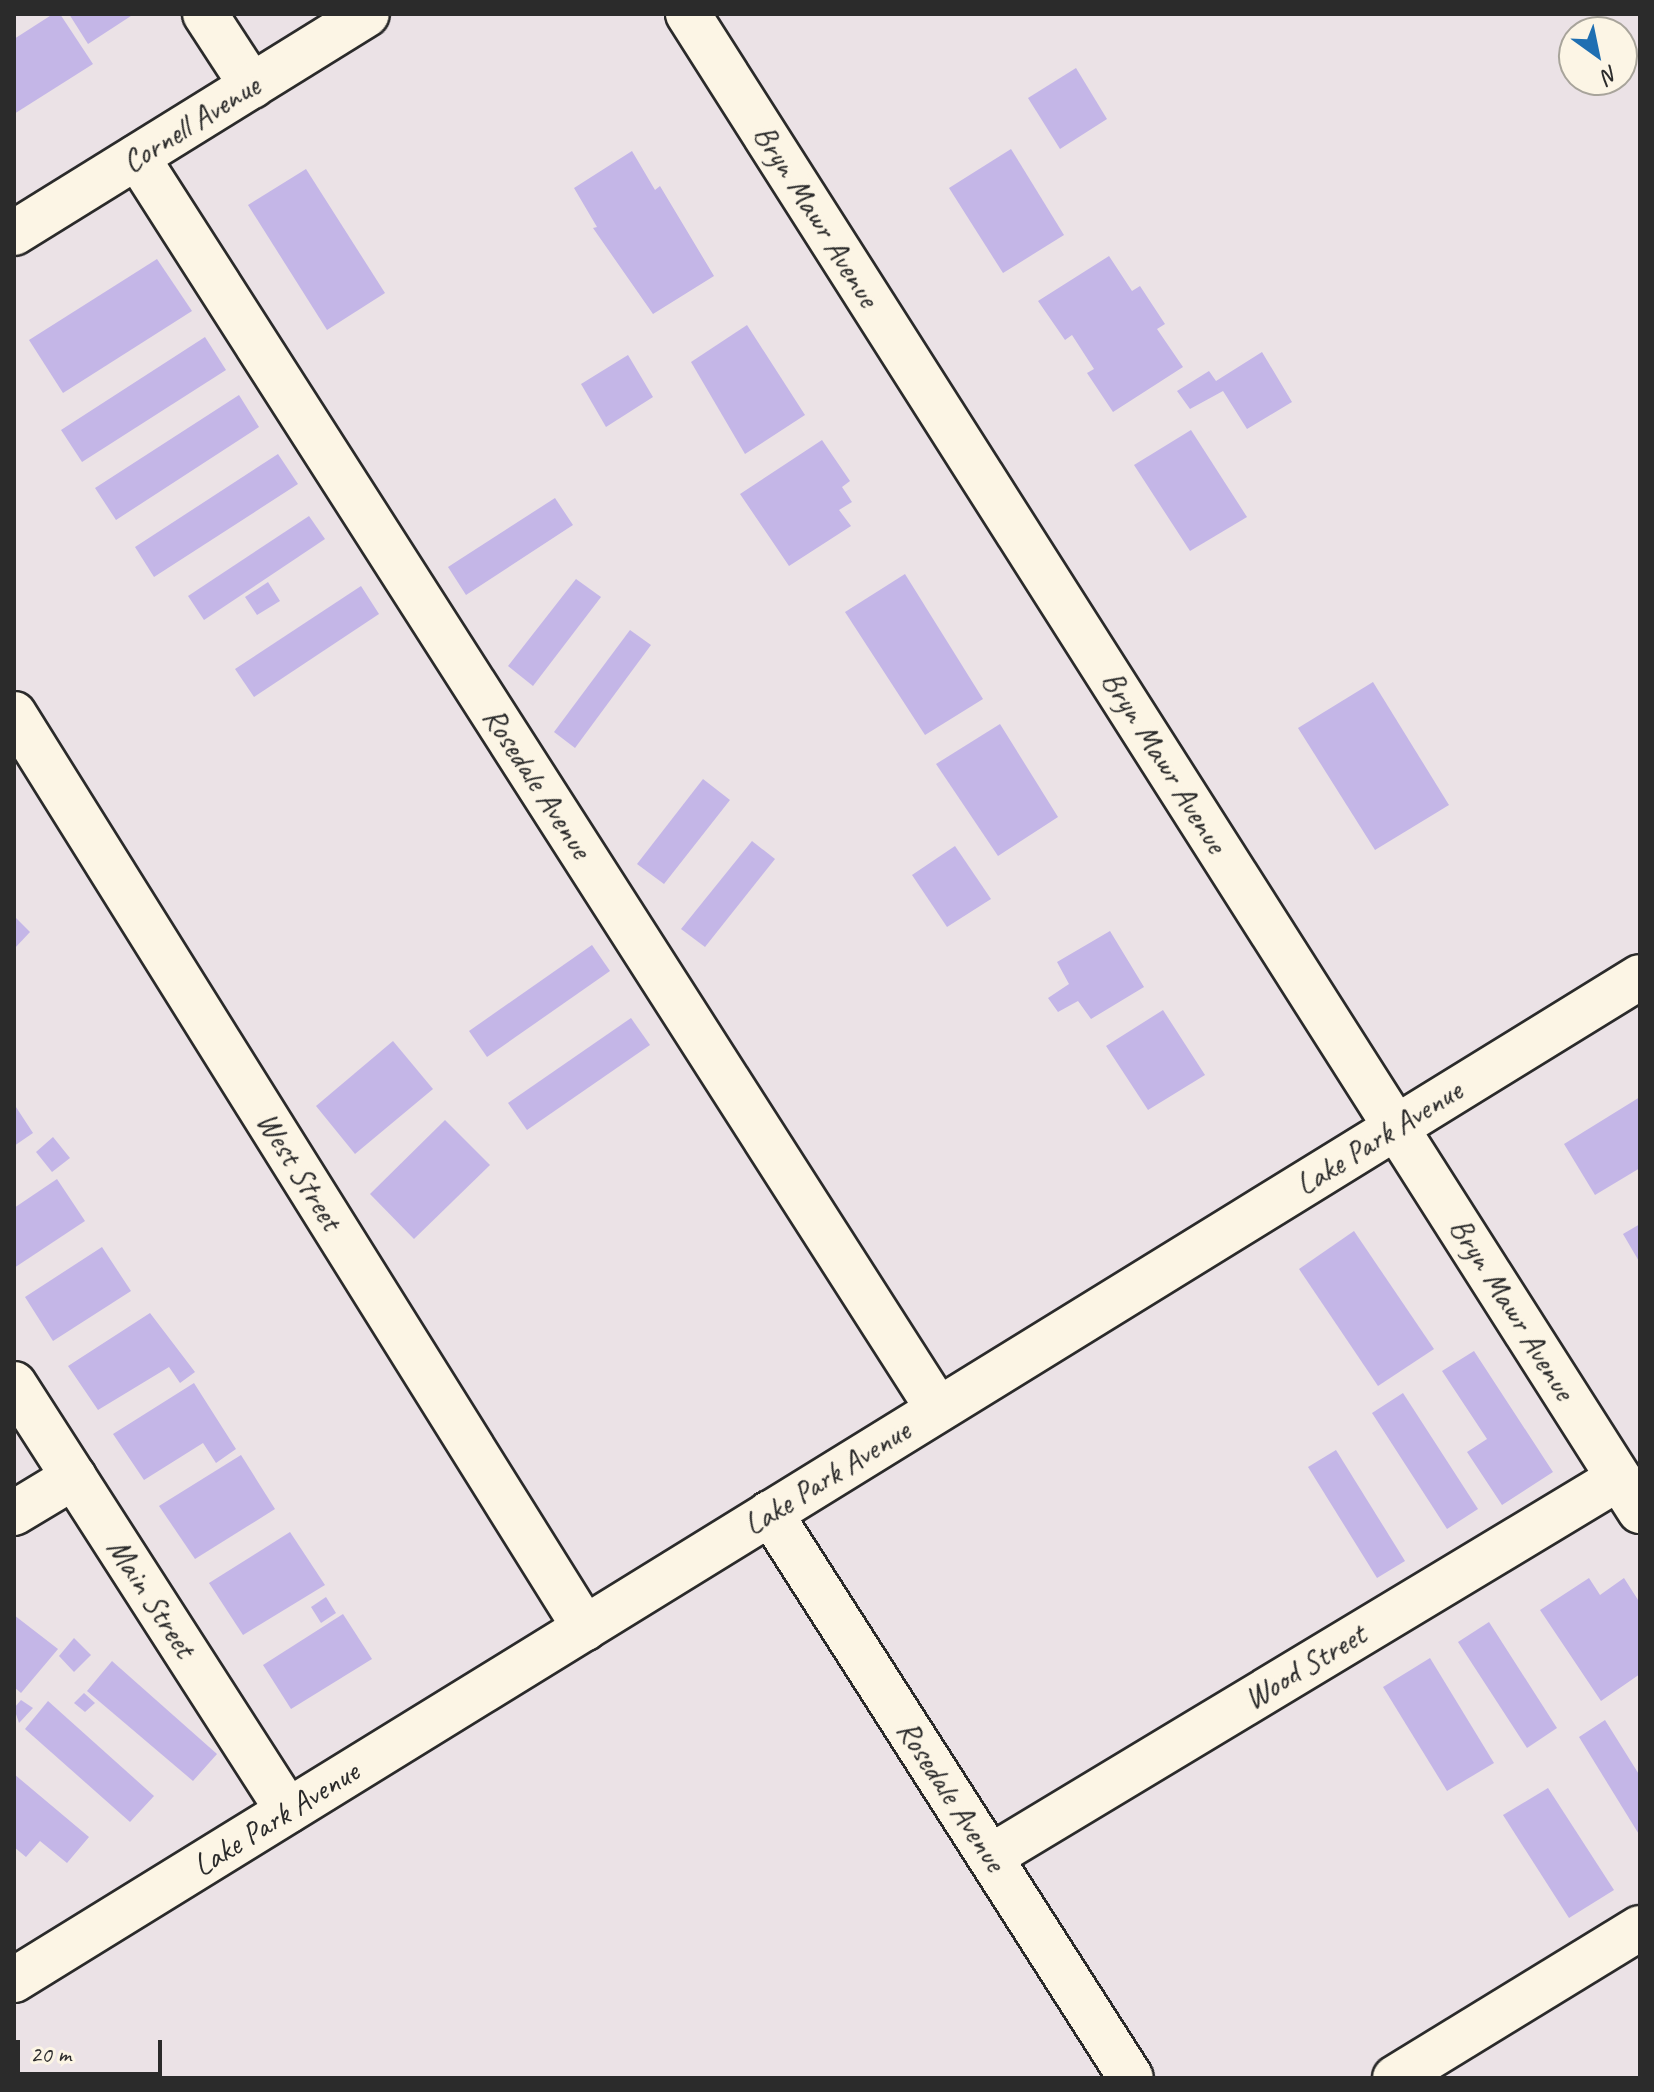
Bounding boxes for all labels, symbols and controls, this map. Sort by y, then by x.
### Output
north arrow [1558,16,1638,96]
text: N [1597,59,1623,90]
street label: Cornell Avenue [115,67,267,181]
street label: Bryn Mawr Avenue [745,118,887,314]
street label: Bryn Mawr Avenue [1093,664,1235,860]
street label: Rosedale Avenue [474,700,600,866]
street label: Lake Park Avenue [1288,1072,1470,1204]
street label: West Street [248,1105,350,1237]
street label: Bryn Mawr Avenue [1441,1211,1583,1407]
street label: Lake Park Avenue [736,1412,918,1544]
street label: Main Street [98,1531,204,1665]
street label: Wood Street [1237,1616,1373,1718]
street label: Rosedale Avenue [888,1713,1014,1879]
street label: Lake Park Avenue [185,1753,367,1885]
scale bar [20,2024,166,2074]
text: 20 m [30,2039,71,2069]

